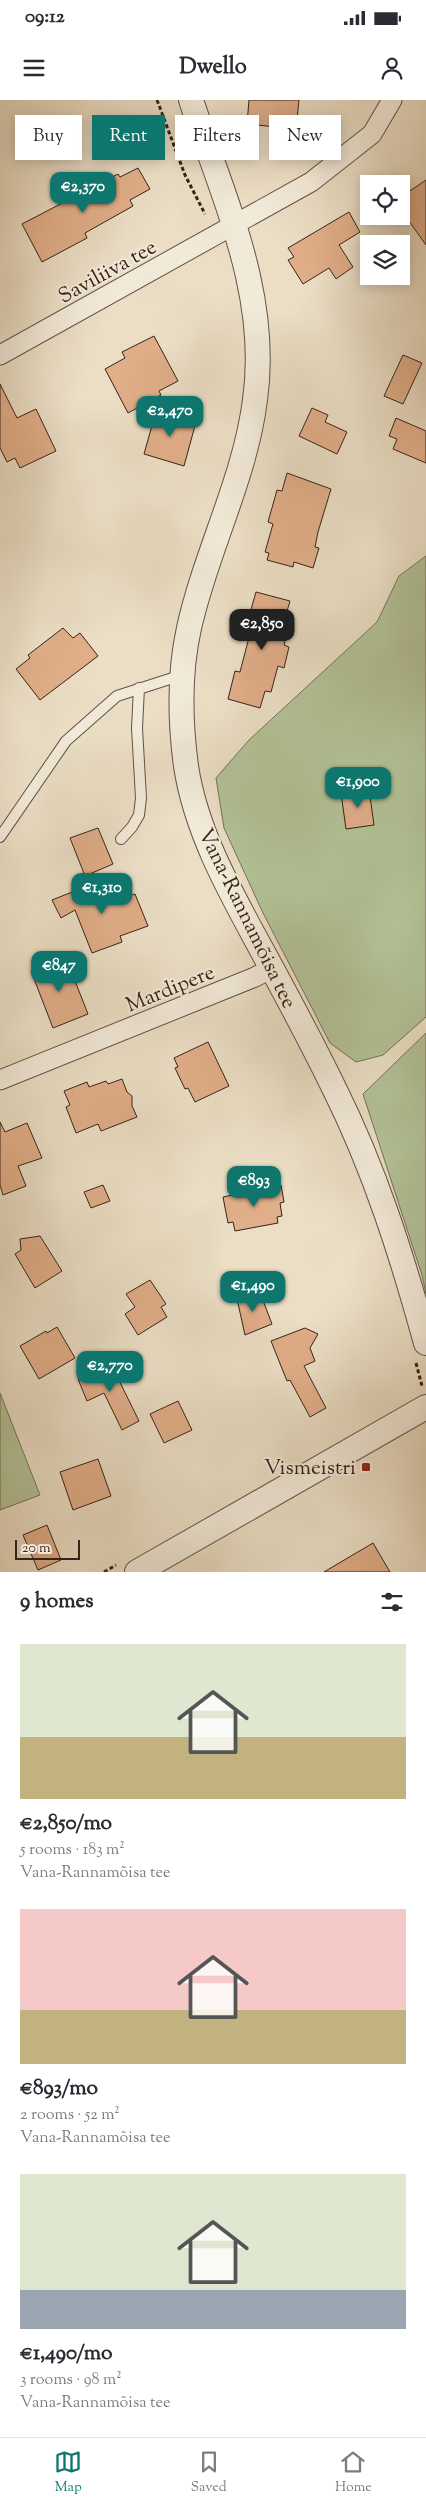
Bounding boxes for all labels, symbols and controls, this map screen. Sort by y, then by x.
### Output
text: 09:12 [25,4,65,31]
text: Dwello [179,52,247,84]
icon: menu [20,54,48,82]
icon: person [378,54,406,82]
chip: Buy [15,115,82,160]
chip: Rent [92,115,165,160]
chip: Filters [175,115,259,160]
chip: New [269,115,341,160]
pin: €2,370 [42,172,124,214]
map controls [360,175,410,285]
button: locate [360,175,410,225]
text: €2,370 [61,176,105,199]
street label: Saviliiva tee [53,233,163,312]
button: layers [360,235,410,285]
pin: €2,470 [129,396,211,438]
text: €2,470 [147,400,193,423]
pin: €2,850 [221,608,303,651]
text: €2,850 [240,613,284,636]
pin: €1,900 [317,766,399,809]
text: €1,900 [336,771,380,794]
street label: Vana-Rannamõisa tee [189,824,303,1014]
pin: €1,310 [61,872,143,915]
text: €1,310 [82,877,122,900]
pin: €847 [29,950,89,993]
text: €847 [42,955,76,978]
street label: Mardipere [122,958,220,1021]
pin: €893 [224,1166,284,1208]
text: €893 [238,1170,270,1193]
pin: €1,490 [212,1270,294,1313]
text: €1,490 [231,1275,275,1298]
pin: €2,770 [69,1350,151,1393]
text: €2,770 [87,1355,133,1378]
place label: Vismeistri [264,1454,356,1484]
marker: Vismeistri [360,1461,372,1473]
scale bar [15,1537,80,1560]
text: 20 m [22,1539,51,1559]
text: 9 homes [20,1587,93,1617]
icon: filters [378,1588,406,1616]
icon: home [168,1677,258,1767]
text: €2,850/mo [20,1809,112,1839]
text: 5 rooms · 183 m² [20,1839,125,1862]
text: Vana-Rannamõisa tee [20,1862,170,1885]
icon: home [168,1942,258,2032]
text: €893/mo [20,2074,98,2104]
text: 2 rooms · 52 m² [20,2104,120,2127]
text: Vana-Rannamõisa tee [20,2127,170,2150]
icon: home [168,2207,258,2297]
text: €1,490/mo [20,2339,113,2369]
text: 3 rooms · 98 m² [20,2369,122,2392]
text: Vana-Rannamõisa tee [20,2392,170,2415]
tab: Map [54,2448,82,2498]
tab: Saved [191,2448,227,2498]
tab: Home [335,2448,372,2498]

